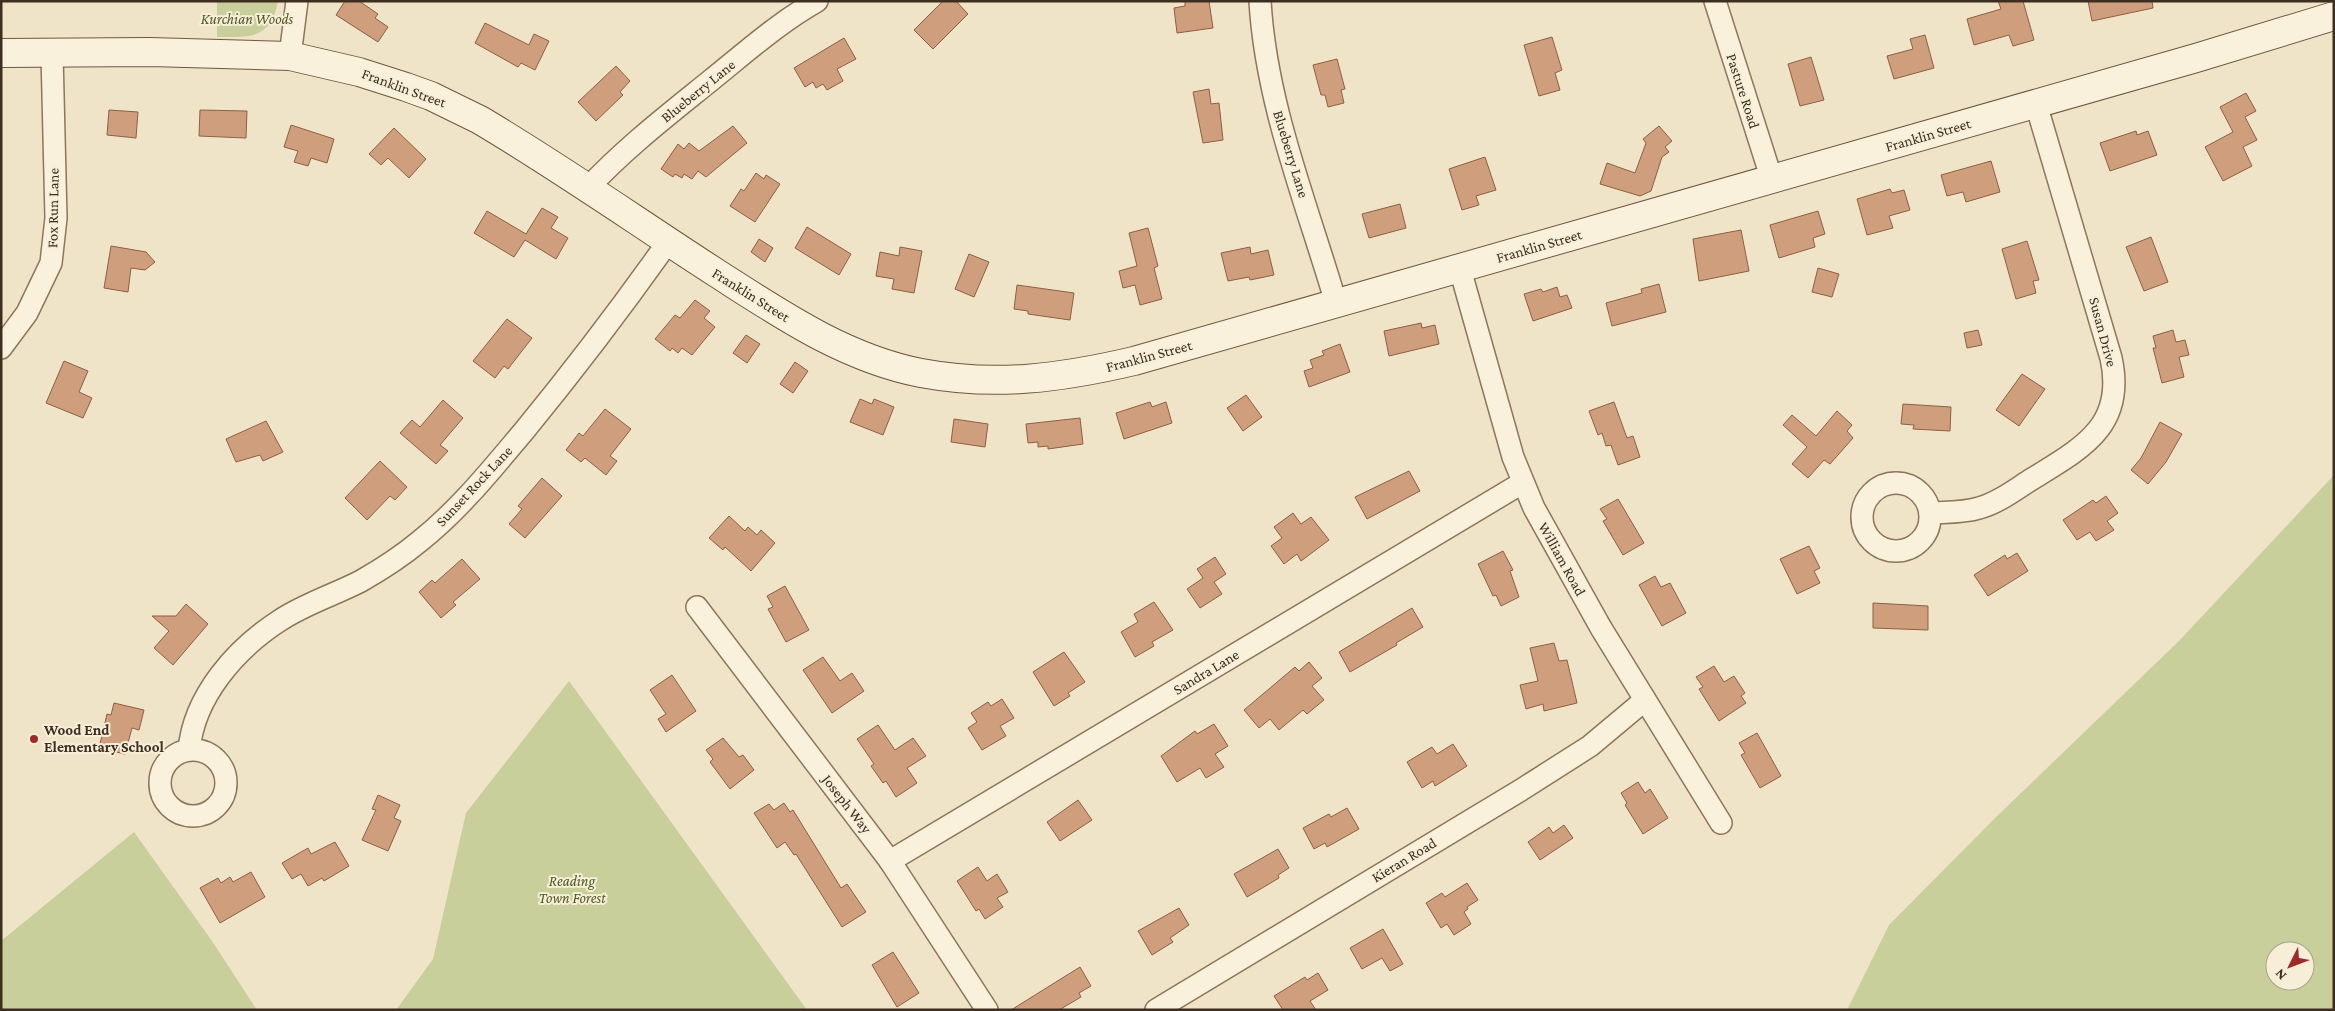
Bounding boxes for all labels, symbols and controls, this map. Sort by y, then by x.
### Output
park label: Kurchian Woods [201,11,294,27]
street label: Pasture Road [1723,51,1763,131]
street label: Blueberry Lane [658,56,739,126]
street label: Franklin Street [360,65,449,111]
street label: Blueberry Lane [1269,108,1312,200]
street label: Franklin Street [1883,115,1974,155]
street label: Fox Run Lane [44,167,62,248]
street label: Franklin Street [1494,226,1585,266]
street label: Franklin Street [709,265,794,326]
street label: Susan Drive [2086,295,2120,369]
street label: Franklin Street [1104,337,1195,375]
street label: Sunset Rock Lane [433,442,516,530]
street label: William Road [1535,519,1589,599]
street label: Sandra Lane [1170,646,1242,698]
place label: Wood End Elementary School [43,722,164,755]
marker: Wood End Elementary School [28,733,40,745]
street label: Joseph Way [817,770,875,837]
street label: Kieran Road [1369,834,1439,886]
park label: Reading Town Forest [538,873,606,906]
north arrow [2265,941,2315,991]
text: N [2271,965,2289,984]

